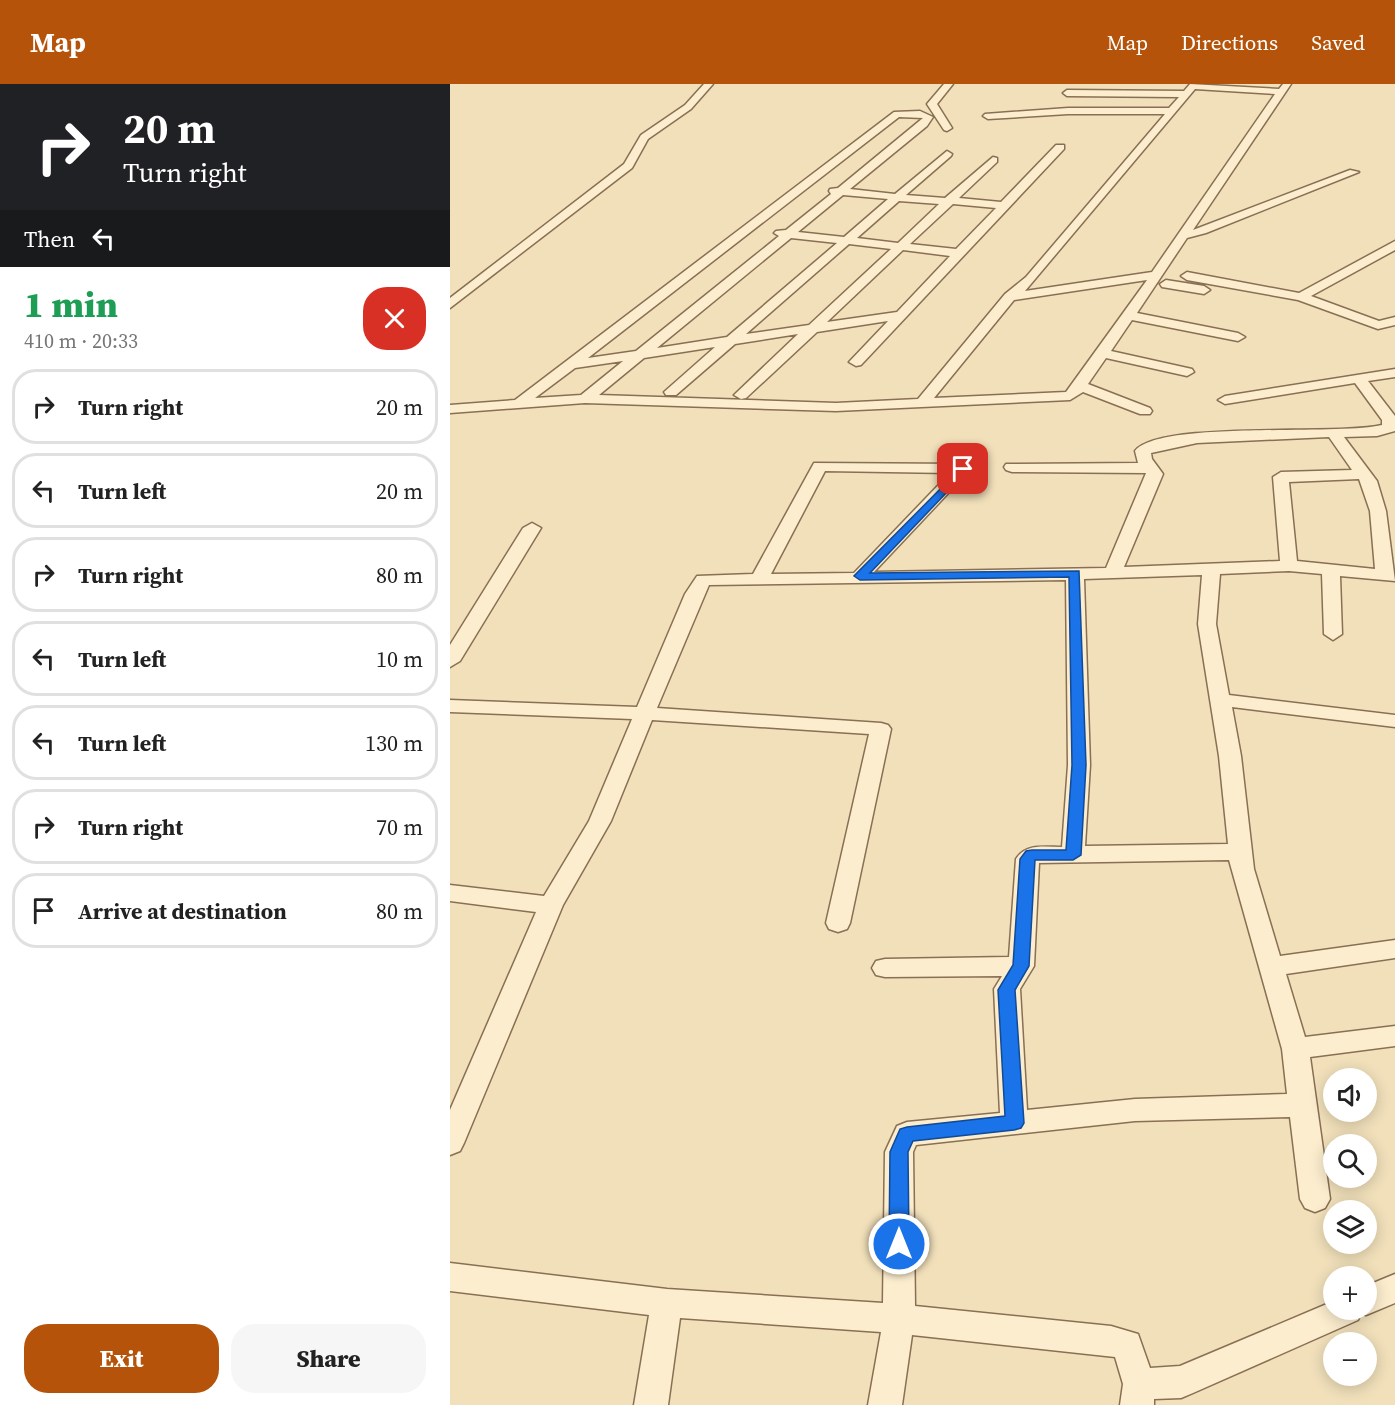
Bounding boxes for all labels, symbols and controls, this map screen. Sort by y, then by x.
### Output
text: Map [30,23,86,61]
text: Map [1107,28,1148,57]
text: Directions [1181,28,1278,57]
text: Saved [1311,28,1365,57]
text: 20 m [123,99,216,157]
icon: right [24,108,102,186]
text: Turn right [123,154,247,191]
icon: left [87,222,120,255]
text: Then [24,224,75,254]
text: 1 min [24,280,118,329]
button: close [363,287,426,350]
text: 410 m · 20:33 [24,327,138,355]
icon: right [27,390,60,423]
text: Turn right [78,392,183,422]
text: 20 m [376,392,423,422]
pin [937,443,988,494]
icon: arrive [946,452,979,485]
icon: left [27,474,60,507]
text: Turn left [78,476,166,506]
text: 20 m [376,476,423,506]
icon: right [27,558,60,591]
text: Turn right [78,560,183,590]
text: 80 m [376,560,423,590]
icon: left [27,642,60,675]
text: Turn left [78,644,166,674]
text: 10 m [376,644,423,674]
icon: left [27,726,60,759]
text: Turn left [78,728,166,758]
text: 130 m [365,728,423,758]
icon: right [27,810,60,843]
text: Turn right [78,812,183,842]
text: 70 m [376,812,423,842]
icon: arrive [27,894,60,927]
text: Arrive at destination [78,896,287,926]
text: 80 m [376,896,423,926]
map controls [1323,1068,1377,1386]
button: sound [1323,1068,1377,1122]
button: search [1323,1134,1377,1188]
button: layers [1323,1200,1377,1254]
position arrow [867,1212,931,1276]
button: + [1323,1266,1377,1320]
button: Exit [24,1324,219,1393]
button: Share [231,1324,426,1393]
button: − [1323,1332,1377,1386]

